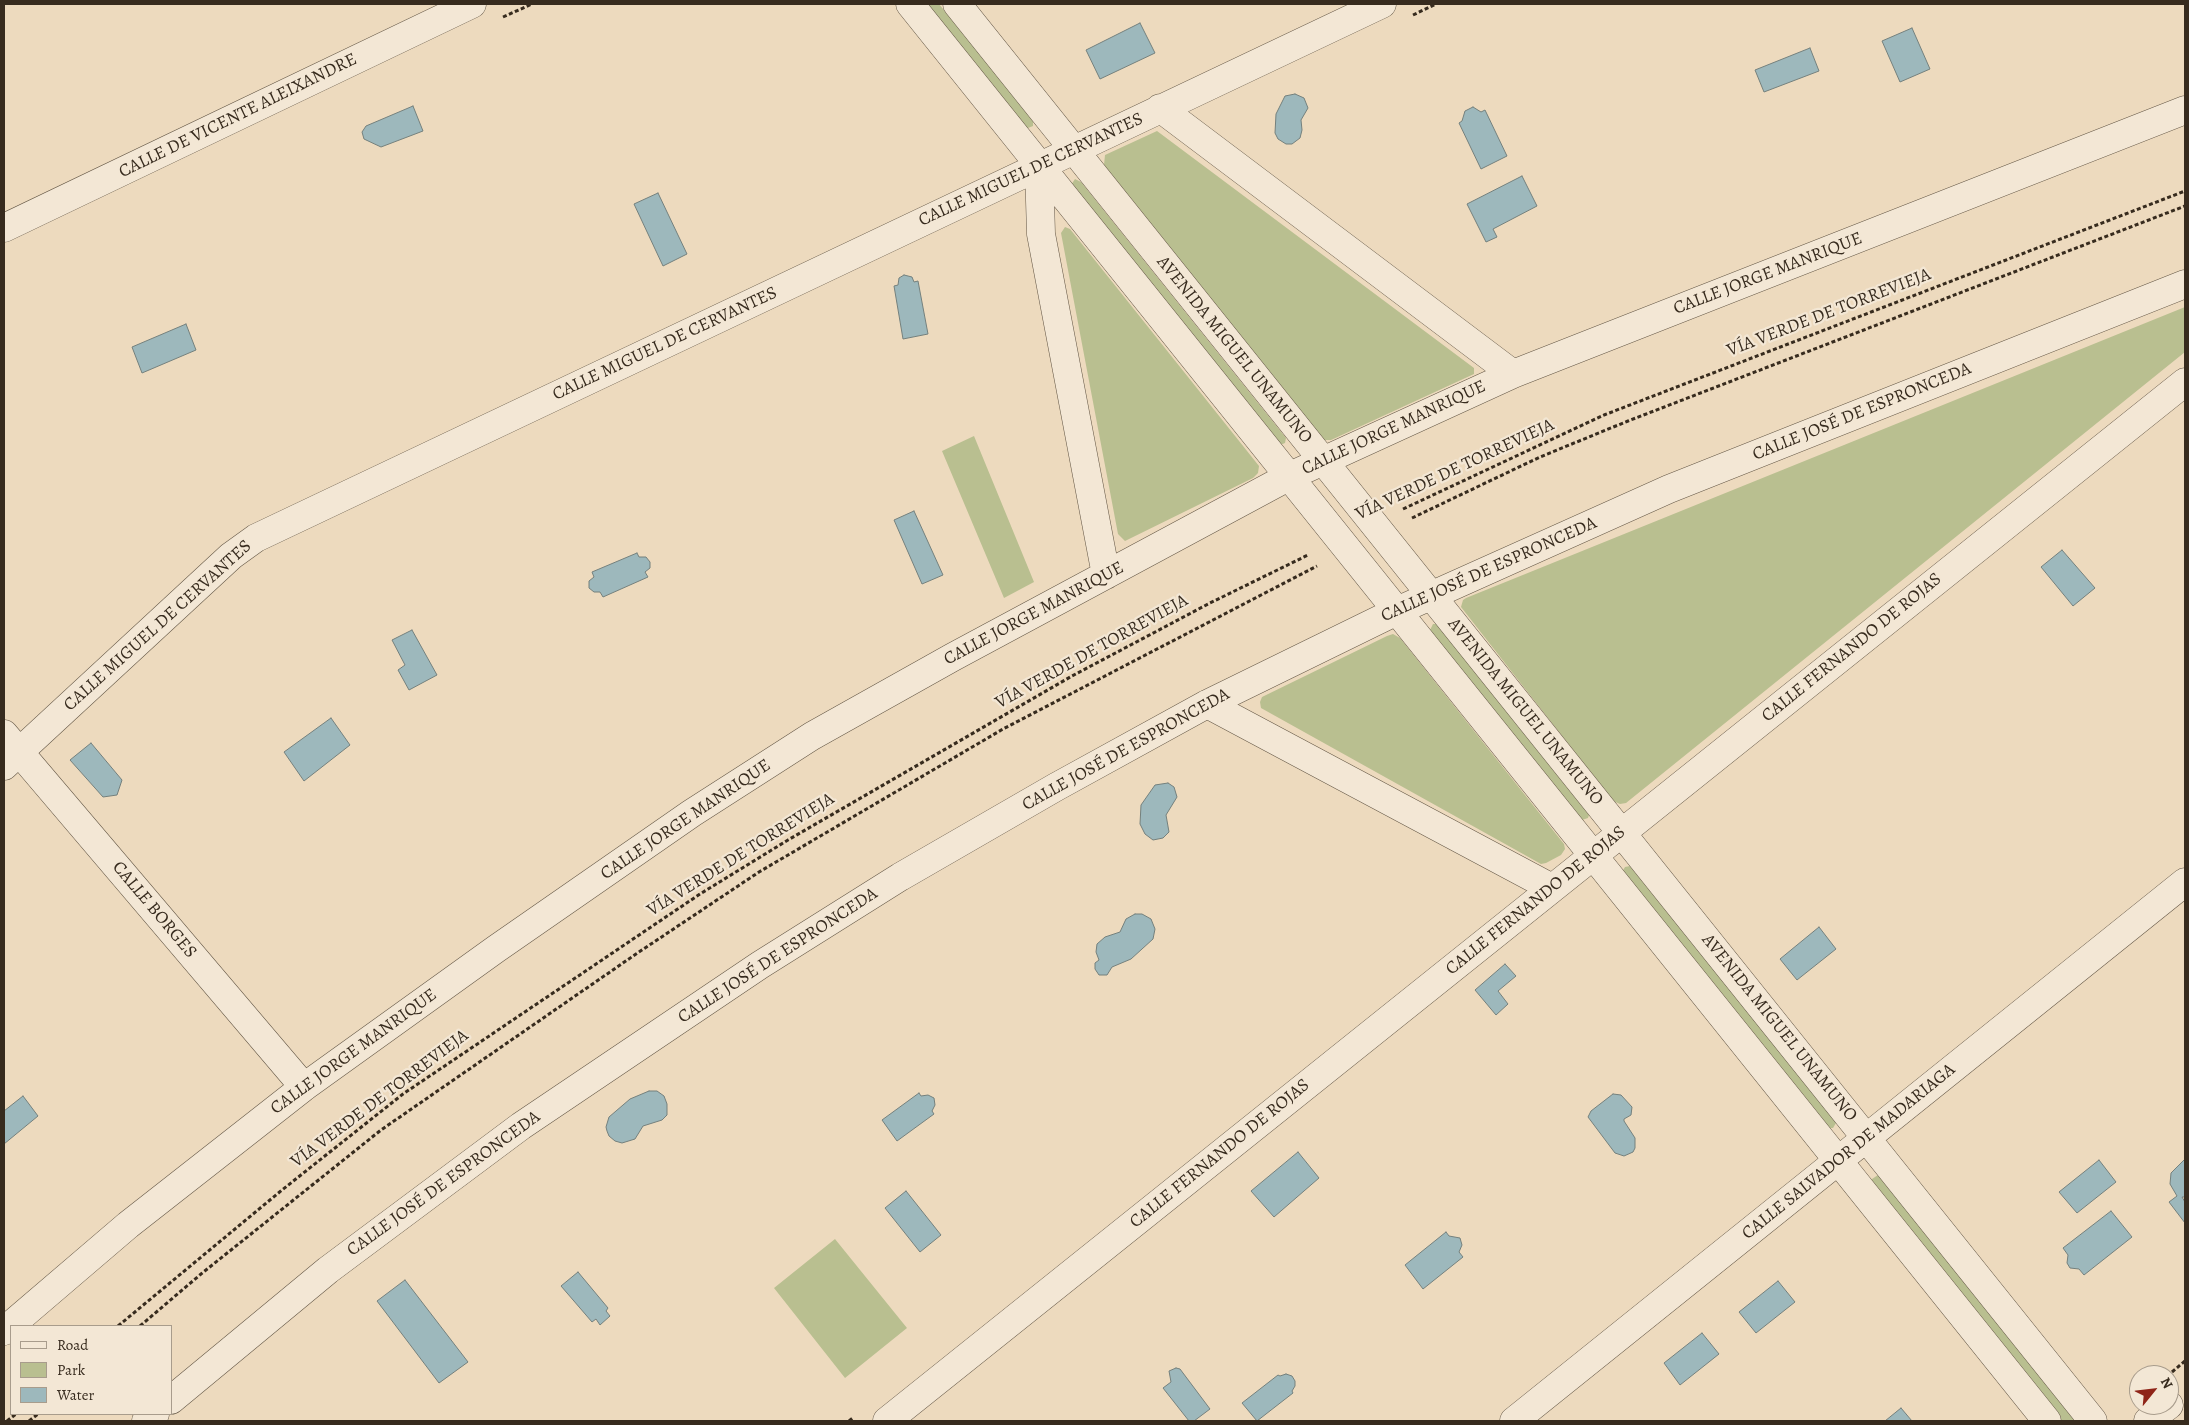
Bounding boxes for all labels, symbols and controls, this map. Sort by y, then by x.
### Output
street label: CALLE DE VICENTE ALEIXANDRE [116,49,360,183]
street label: CALLE MIGUEL DE CERVANTES [915,108,1147,232]
street label: CALLE JORGE MANRIQUE [1671,228,1865,320]
street label: AVENIDA MIGUEL UNAMUNO [1152,252,1316,448]
street label: VÍA VERDE DE TORREVIEJA [1724,264,1934,362]
street label: CALLE MIGUEL DE CERVANTES [549,282,781,406]
street label: CALLE JOSÉ DE ESPRONCEDA [1750,358,1974,466]
street label: CALLE JORGE MANRIQUE [1299,376,1489,480]
street label: VÍA VERDE DE TORREVIEJA [1352,414,1558,526]
street label: CALLE JOSÉ DE ESPRONCEDA [1378,513,1600,627]
street label: CALLE MIGUEL DE CERVANTES [60,536,256,716]
street label: CALLE JORGE MANRIQUE [940,557,1128,671]
street label: CALLE FERNANDO DE ROJAS [1758,569,1946,727]
street label: VÍA VERDE DE TORREVIEJA [992,590,1192,714]
street label: AVENIDA MIGUEL UNAMUNO [1443,614,1607,810]
street label: CALLE JOSÉ DE ESPRONCEDA [1019,684,1233,816]
street label: CALLE JORGE MANRIQUE [597,755,775,885]
street label: VÍA VERDE DE TORREVIEJA [643,788,839,922]
street label: CALLE FERNANDO DE ROJAS [1442,822,1630,980]
street label: CALLE BORGES [107,857,201,963]
street label: CALLE JOSÉ DE ESPRONCEDA [674,883,882,1029]
street label: AVENIDA MIGUEL UNAMUNO [1697,930,1861,1126]
street label: CALLE JORGE MANRIQUE [267,984,441,1120]
street label: VÍA VERDE DE TORREVIEJA [287,1025,473,1173]
street label: CALLE SALVADOR DE MADARIAGA [1738,1059,1960,1245]
street label: CALLE FERNANDO DE ROJAS [1126,1075,1314,1233]
street label: CALLE JOSÉ DE ESPRONCEDA [343,1107,545,1261]
legend [10,1325,172,1415]
text: Road [57,1335,88,1355]
text: Park [57,1360,85,1380]
north arrow [2129,1365,2179,1415]
text: N [2156,1374,2177,1392]
text: Water [57,1385,94,1405]

